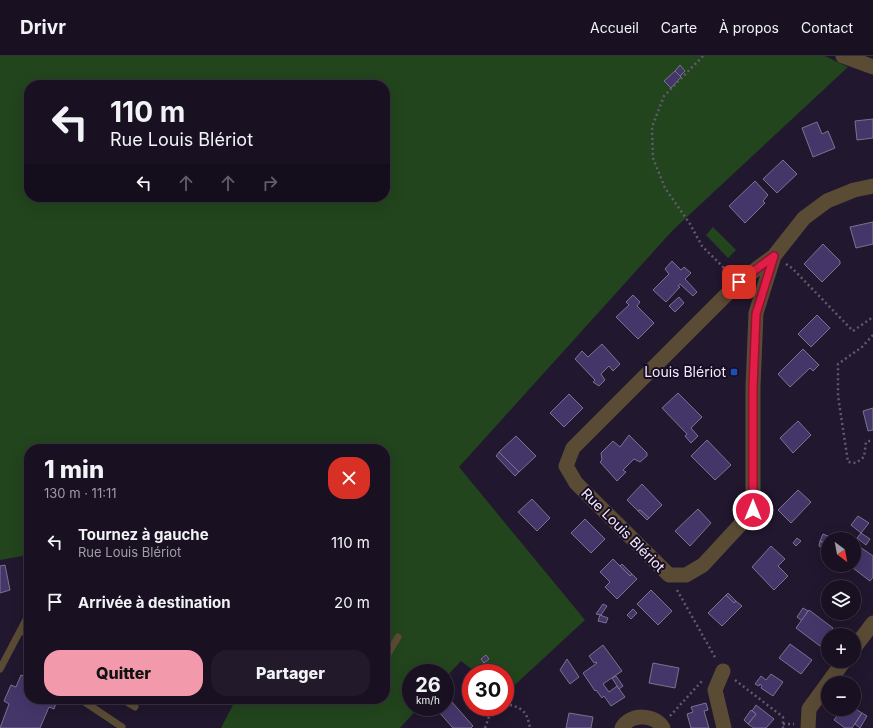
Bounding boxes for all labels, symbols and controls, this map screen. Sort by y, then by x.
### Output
text: Drivr [20,16,66,39]
text: Accueil [590,19,639,36]
text: Carte [661,19,697,36]
text: À propos [719,19,779,36]
text: Contact [801,19,853,36]
text: 110 m [110,95,185,129]
icon: left [44,96,96,148]
text: Rue Louis Blériot [110,129,253,150]
icon: left [133,172,155,194]
icon: ahead [175,172,197,194]
icon: ahead [217,172,239,194]
icon: right [259,172,281,194]
pin [722,265,756,299]
icon: arrive [728,271,750,293]
place label: Louis Blériot [644,363,726,380]
marker: Louis Blériot [729,367,739,377]
text: 1 min [44,455,104,484]
button: close [328,457,370,499]
street label: Rue Louis Blériot [578,484,669,575]
text: 130 m · 11:11 [44,485,117,501]
position arrow [732,489,774,531]
text: Tournez à gauche [78,525,209,544]
icon: left [44,531,66,553]
north arrow [821,532,861,572]
map controls [821,532,861,716]
text: 110 m [331,533,370,552]
text: Rue Louis Blériot [78,544,181,560]
button: layers [821,580,861,620]
icon: arrive [44,591,66,613]
text: Arrivée à destination [78,593,231,612]
text: 20 m [334,593,370,612]
button: + [821,628,861,668]
button: Quitter [44,650,203,696]
button: Partager [211,650,370,696]
speed limit sign: 30 [462,664,514,716]
text: 26 [415,673,441,697]
button: − [821,676,861,716]
text: km/h [416,694,440,706]

